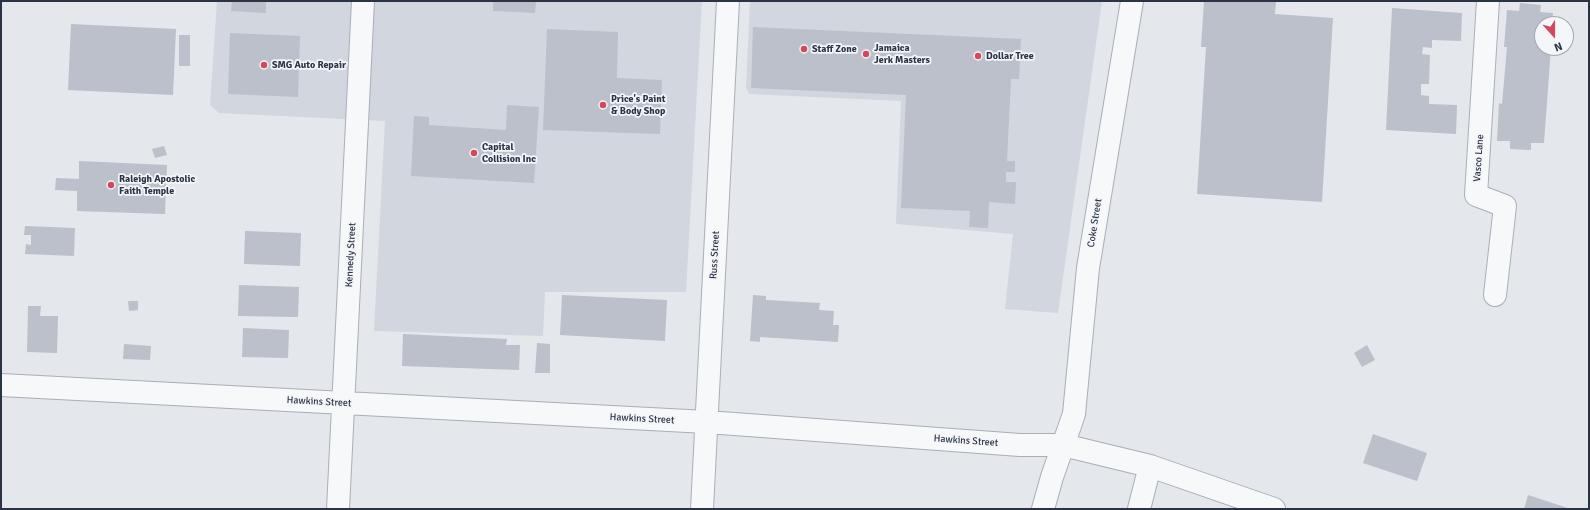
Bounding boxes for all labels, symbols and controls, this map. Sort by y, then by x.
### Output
north arrow [1534,16,1574,56]
text: N [1552,39,1564,54]
place label: Jamaica Jerk Masters [874,42,930,66]
place label: Staff Zone [812,43,857,55]
marker: Staff Zone [799,44,809,54]
marker: Jamaica Jerk Masters [861,49,871,59]
place label: Dollar Tree [986,50,1034,62]
marker: Dollar Tree [973,51,983,61]
place label: SMG Auto Repair [272,59,346,71]
marker: SMG Auto Repair [259,60,269,70]
place label: Price's Paint & Body Shop [611,93,666,116]
marker: Price's Paint & Body Shop [598,100,608,110]
street label: Vasco Lane [1471,134,1487,182]
place label: Capital Collision Inc [482,141,536,164]
marker: Capital Collision Inc [469,148,479,158]
place label: Raleigh Apostolic Faith Temple [119,173,195,196]
marker: Raleigh Apostolic Faith Temple [106,180,116,190]
street label: Coke Street [1085,198,1105,248]
street label: Kennedy Street [343,222,359,288]
street label: Russ Street [708,231,722,279]
street label: Hawkins Street [286,394,352,410]
street label: Hawkins Street [609,411,675,427]
street label: Hawkins Street [933,433,999,449]

